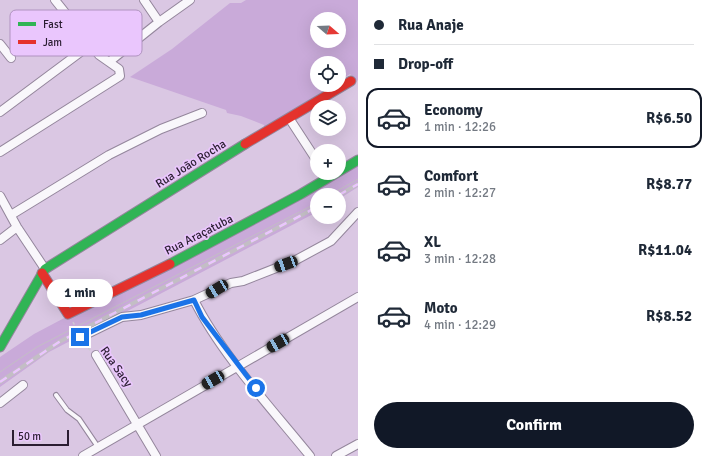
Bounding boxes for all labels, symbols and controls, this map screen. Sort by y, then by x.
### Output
legend [10,10,142,56]
north arrow [310,12,346,48]
map controls [310,12,346,224]
text: Rua Anaje [398,16,464,34]
text: Fast [43,18,63,31]
text: Jam [43,36,62,49]
text: Drop-off [398,55,453,73]
button: locate [310,56,346,92]
button: layers [310,100,346,136]
icon: car [376,100,412,136]
text: Economy [424,101,483,119]
text: R$6.50 [646,109,692,127]
text: 1 min · 12:26 [424,119,496,135]
street label: Rua João Rocha [153,136,229,192]
button: + [310,144,346,180]
icon: car [376,166,412,202]
text: Comfort [424,167,478,185]
text: R$8.77 [646,175,692,193]
text: 2 min · 12:27 [424,185,496,201]
button: − [310,188,346,224]
street label: Rua Araçatuba [162,211,236,259]
icon: car [376,232,412,268]
text: XL [424,233,441,251]
text: R$11.04 [638,241,692,259]
text: 3 min · 12:28 [424,251,496,267]
car [273,254,299,274]
car [204,278,230,300]
callout: 1 min [47,279,113,307]
text: 1 min [64,285,96,301]
icon: car [376,298,412,334]
text: Moto [424,299,458,317]
text: R$8.52 [646,307,692,325]
text: 4 min · 12:29 [424,317,496,333]
route end [71,328,89,346]
car [265,332,291,354]
street label: Rua Sacy [97,344,136,391]
car [200,369,226,391]
route start [247,379,265,397]
button: Confirm [374,402,694,448]
scale bar [12,428,69,447]
text: 50 m [18,430,41,443]

